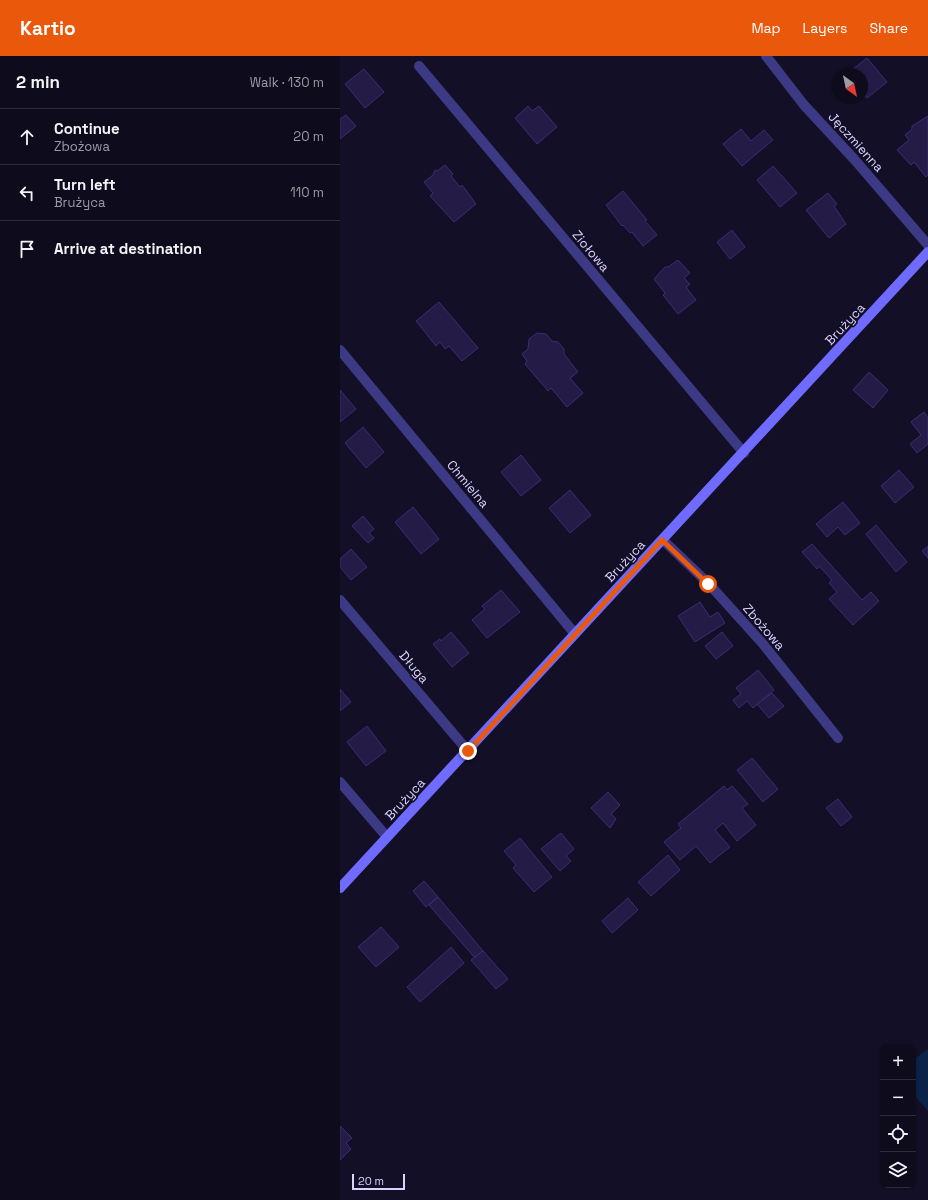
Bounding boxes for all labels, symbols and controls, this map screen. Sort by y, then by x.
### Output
text: Kartio [20,16,76,41]
text: Map [751,19,781,37]
text: Layers [803,19,847,37]
text: Share [869,19,908,37]
north arrow [832,68,868,104]
text: 2 min [16,71,60,93]
text: Walk · 130 m [250,74,324,91]
street label: Jęczmienna [825,108,888,176]
text: Continue [54,119,120,138]
icon: ahead [16,126,38,148]
text: 20 m [293,128,324,145]
text: Zbożowa [54,138,110,155]
text: Turn left [54,175,116,194]
icon: left [16,182,38,204]
text: 110 m [290,184,324,201]
text: Brużyca [54,194,105,211]
street label: Ziołowa [569,227,614,276]
icon: arrive [16,238,38,260]
text: Arrive at destination [54,239,202,258]
street label: Brużyca [821,299,869,349]
street label: Chmielna [443,457,493,512]
street label: Brużyca [601,536,649,586]
route start [699,575,717,593]
street label: Zbożowa [739,600,789,654]
street label: Długa [396,647,433,687]
route end [459,742,477,760]
street label: Brużyca [381,774,429,824]
map controls [880,1044,916,1188]
button: + [880,1044,916,1080]
button: − [880,1080,916,1116]
button: locate [880,1116,916,1152]
button: layers [880,1152,916,1188]
scale bar [352,1172,405,1191]
text: 20 m [358,1174,384,1188]

